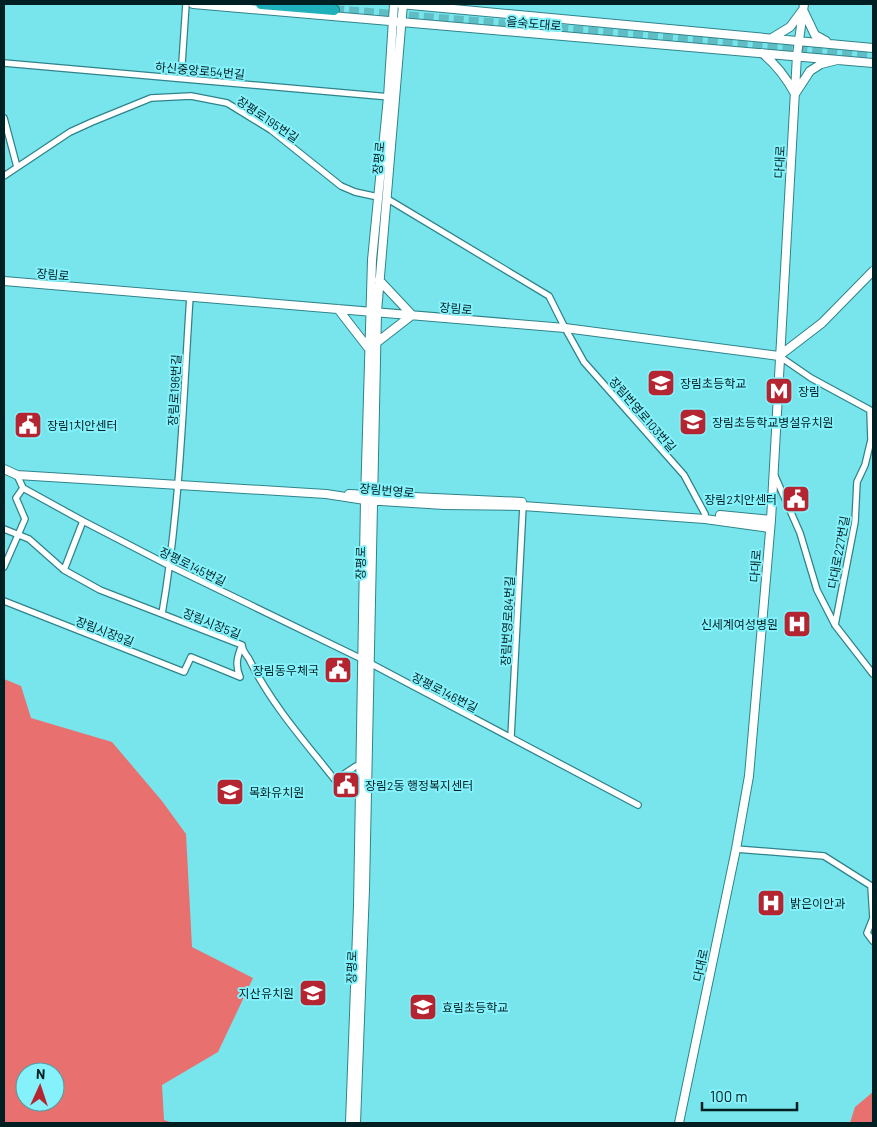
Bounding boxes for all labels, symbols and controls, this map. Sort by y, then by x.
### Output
street label: 을숙도대로 [506,14,562,32]
street label: 하신중앙로54번길 [155,59,245,81]
street label: 장평로195번길 [234,93,302,145]
street label: 장평로 [370,141,386,175]
street label: 다대로 [771,145,787,179]
street label: 장림로 [36,266,70,282]
street label: 장림로 [439,300,473,316]
street label: 장림로196번길 [165,354,183,426]
school or university icon: 장림초등학교 [646,368,676,398]
street label: 장림번영로103번길 [607,374,679,454]
place label: 장림초등학교 [680,376,746,390]
metro station icon: 장림 [764,376,794,406]
place label: 장림 [798,384,820,398]
school or university icon: 장림초등학교병설유치원 [678,407,708,437]
public building icon: 장림1치안센터 [13,410,43,440]
place label: 장림초등학교병설유치원 [712,415,833,429]
place label: 장림1치안센터 [47,418,117,432]
street label: 장림번영로 [359,481,415,499]
public building icon: 장림2치안센터 [781,484,811,514]
place label: 장림2치안센터 [704,492,777,506]
street label: 다대로227번길 [825,514,851,590]
street label: 장평로145번길 [157,544,229,588]
street label: 장평로 [353,546,367,580]
street label: 다대로 [747,549,763,583]
street label: 장림번영로84번길 [498,576,516,666]
street label: 장림시장5길 [181,605,243,641]
hospital icon: 신세계여성병원 [782,609,812,639]
street label: 장림시장9길 [74,613,136,649]
place label: 신세계여성병원 [701,617,778,631]
public building icon: 장림동우체국 [323,655,353,685]
place label: 장림동우체국 [253,663,319,677]
street label: 장평로146번길 [410,669,480,715]
public building icon: 장림2동 행정복지센터 [331,770,361,800]
school or university icon: 목화유치원 [215,777,245,807]
place label: 장림2동 행정복지센터 [365,778,473,792]
place label: 목화유치원 [249,785,304,799]
hospital icon: 밝은이안과 [756,888,786,918]
place label: 밝은이안과 [790,896,845,910]
street label: 다대로 [690,947,710,983]
street label: 장평로 [343,950,359,984]
school or university icon: 지산유치원 [298,978,328,1008]
place label: 지산유치원 [239,986,294,1000]
school or university icon: 효림초등학교 [408,992,438,1022]
place label: 효림초등학교 [442,1000,508,1014]
north arrow [15,1062,65,1112]
text: N [36,1065,46,1082]
scale bar [702,1080,797,1112]
text: 100 m [710,1087,748,1105]

